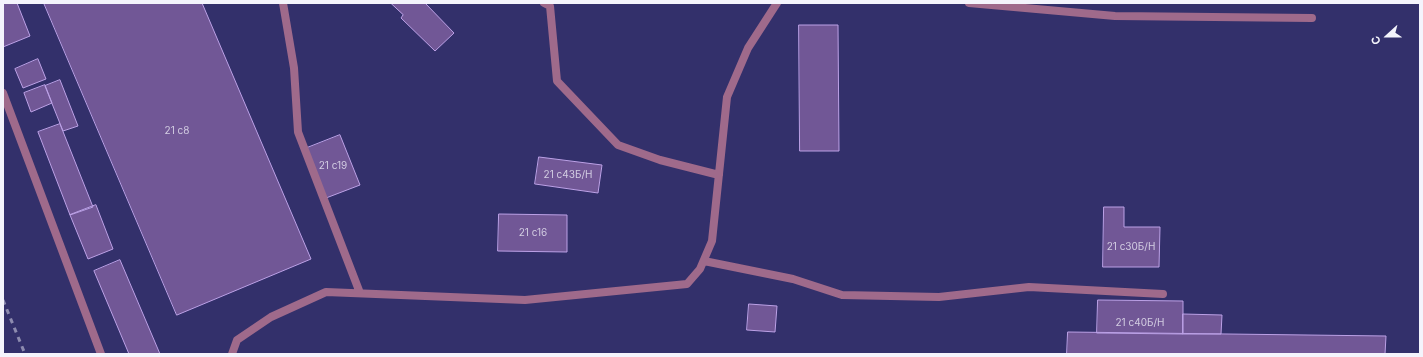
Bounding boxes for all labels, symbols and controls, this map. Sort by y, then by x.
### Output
north arrow [1367,16,1407,56]
text: С [1368,34,1384,47]
house number: 21 с8 [165,125,189,137]
house number: 21 с19 [319,160,347,172]
house number: 21 с43Б/Н [544,169,592,181]
house number: 21 с16 [519,227,547,239]
house number: 21 с30Б/Н [1107,241,1155,253]
house number: 21 с40Б/Н [1116,317,1164,329]

